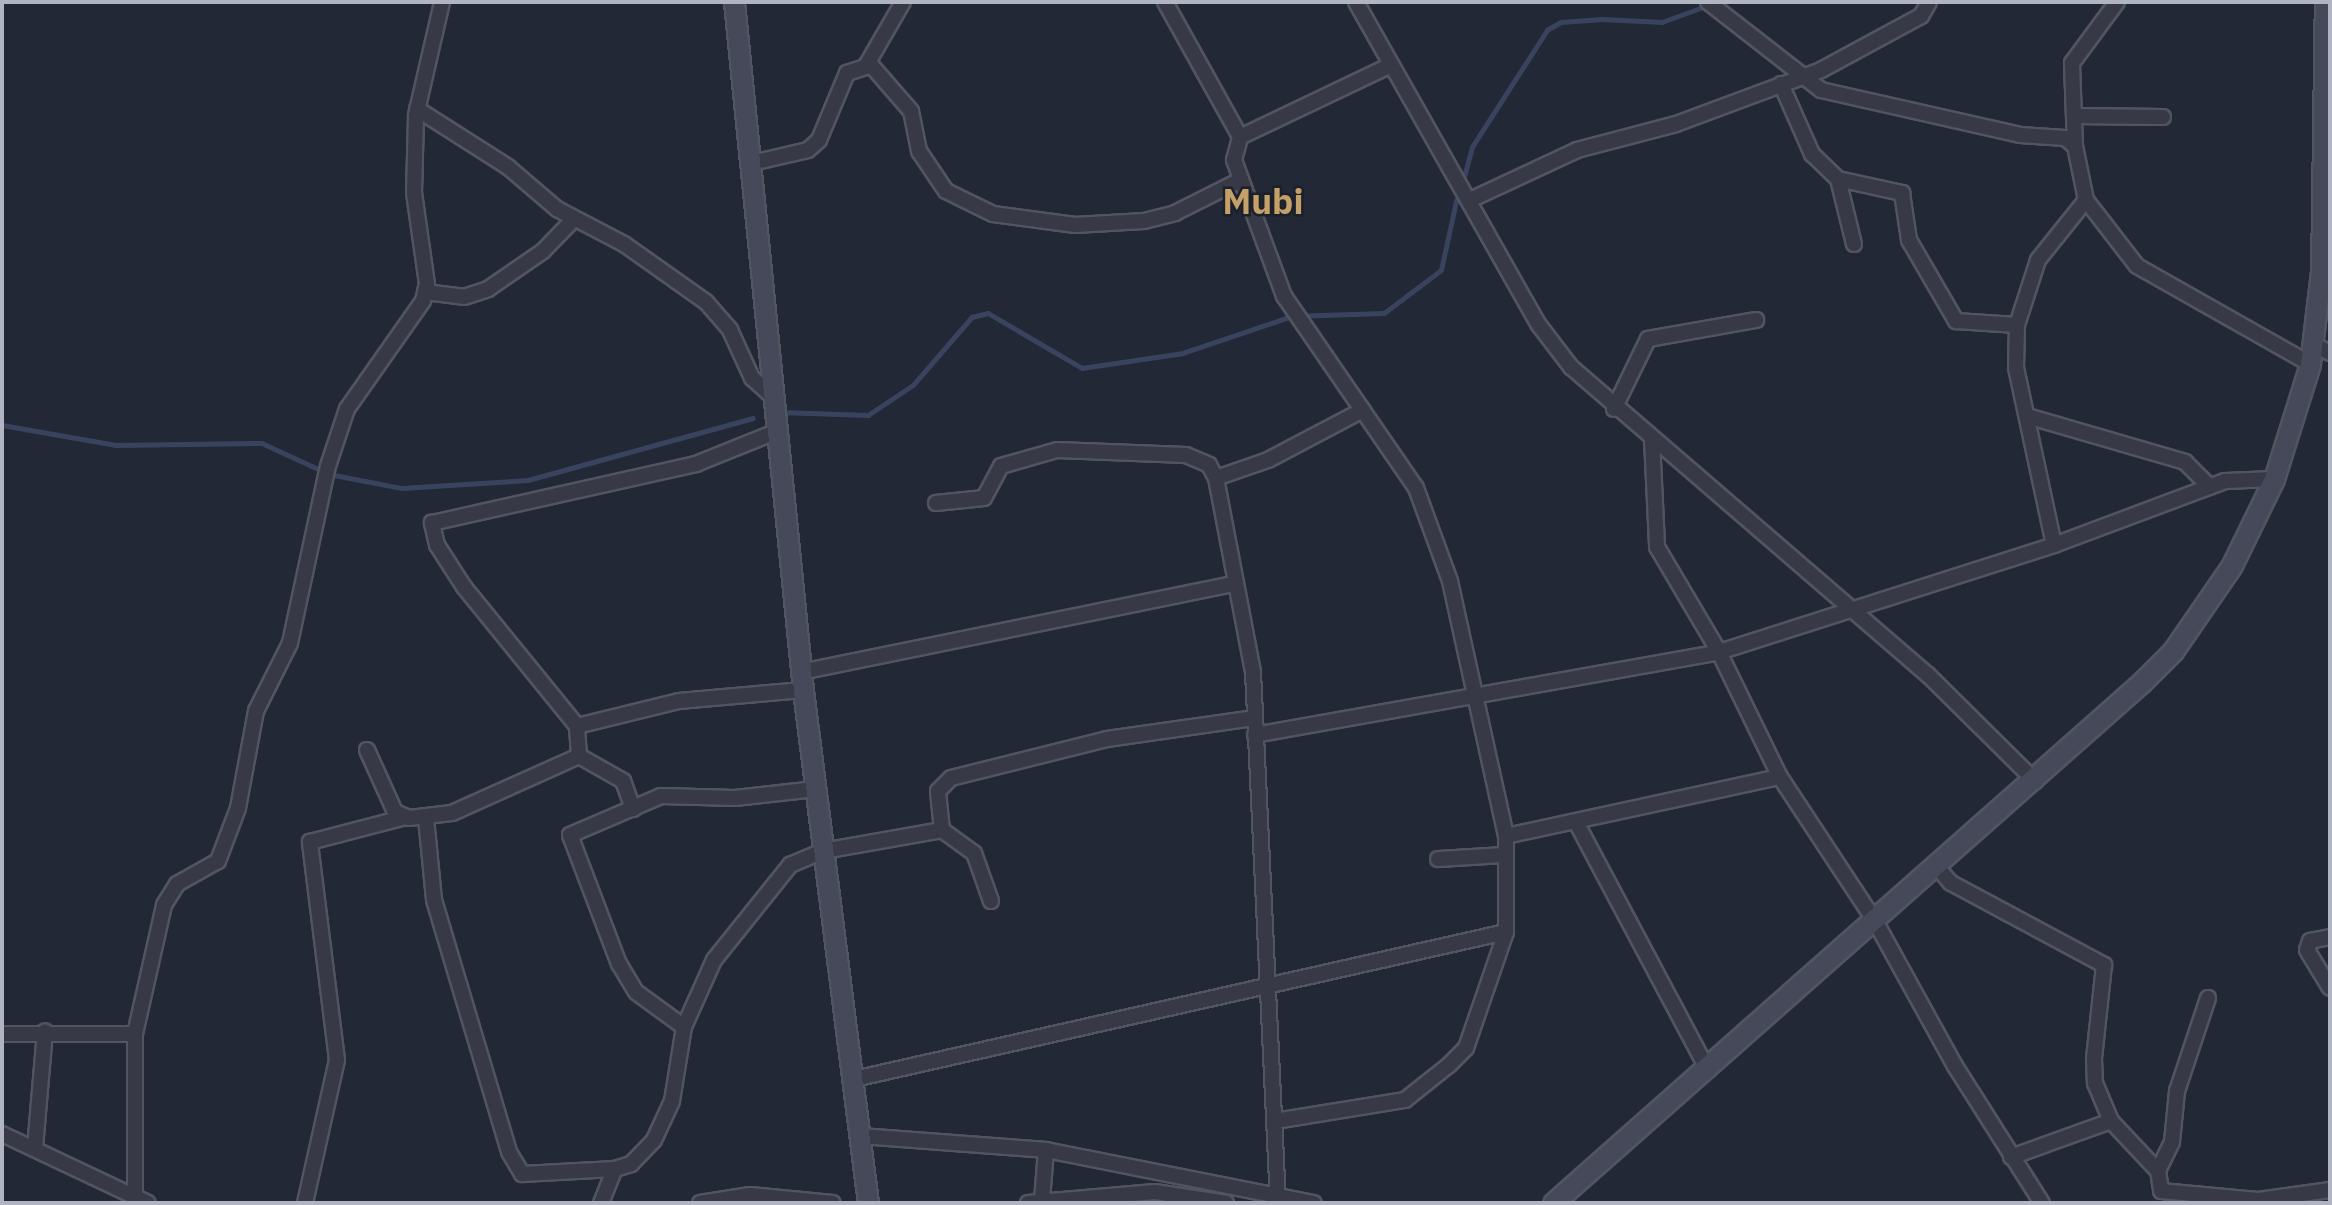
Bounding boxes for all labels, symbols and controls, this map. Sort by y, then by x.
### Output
district label: Mubi [1223,180,1303,222]

